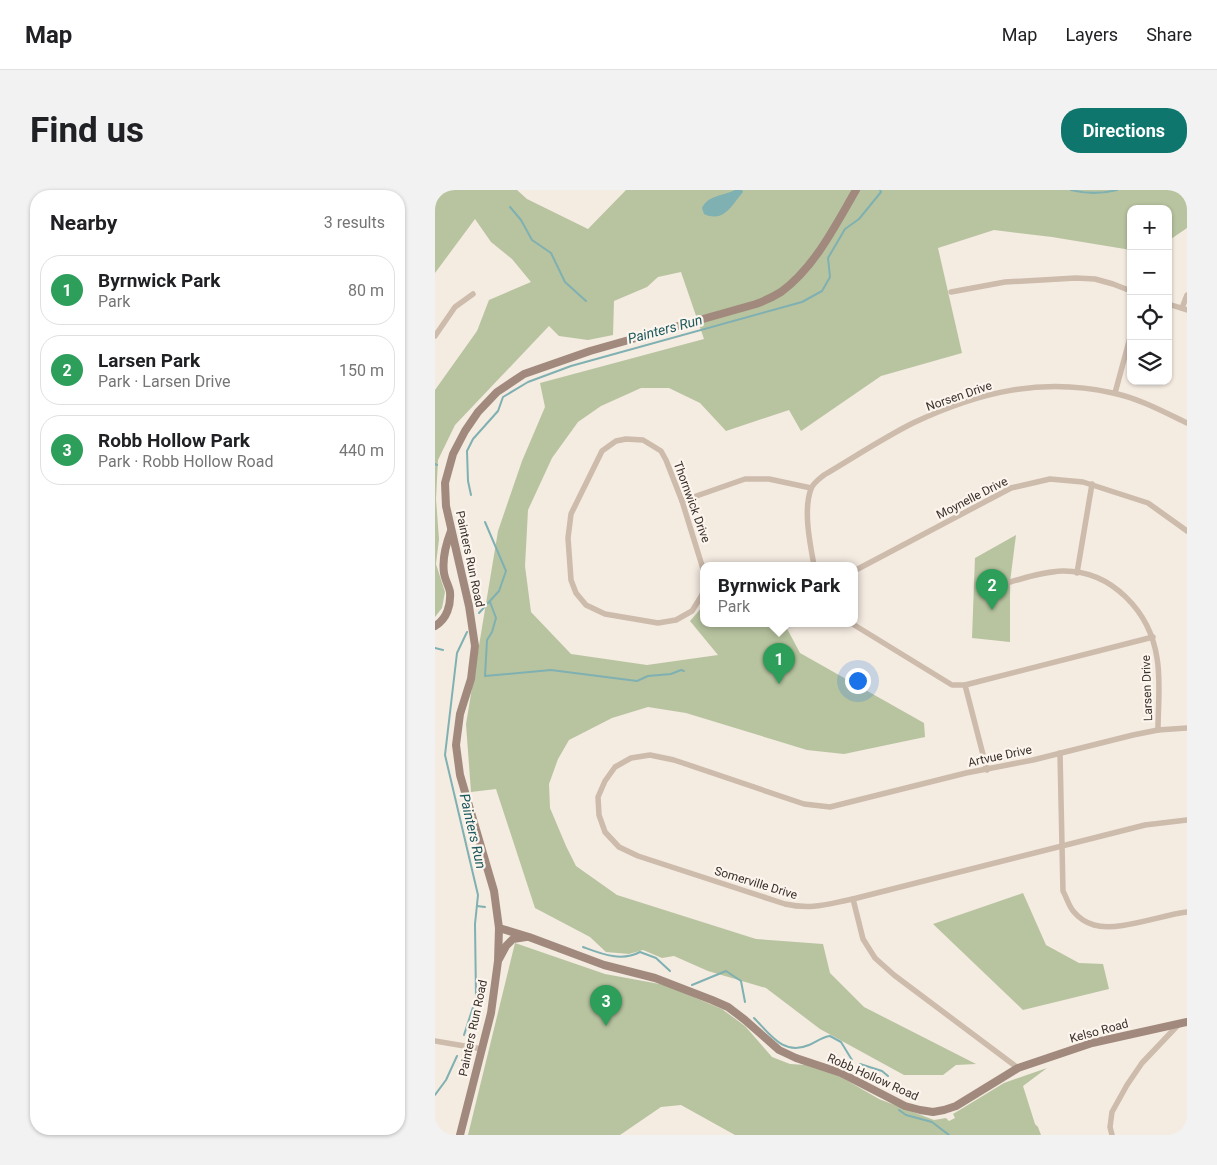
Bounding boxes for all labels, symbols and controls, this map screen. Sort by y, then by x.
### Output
text: Map [25,21,72,49]
text: Map [1002,24,1037,45]
text: Layers [1065,24,1118,45]
text: Share [1146,24,1192,45]
button: Directions [1061,108,1187,153]
text: Find us [30,110,144,151]
map controls [1127,205,1172,385]
button: + [1127,205,1172,250]
text: Nearby [50,211,117,235]
text: 3 results [324,213,385,232]
button: − [1127,250,1172,295]
text: Byrnwick Park [98,269,220,292]
text: 1 [62,281,72,300]
text: 80 m [348,281,384,300]
text: Park [98,292,130,311]
button: locate [1127,295,1172,340]
water label: Painters Run [626,311,704,347]
button: layers [1127,340,1172,385]
text: Larsen Park [98,349,200,372]
text: 2 [62,361,72,380]
text: 150 m [339,361,384,380]
text: Park · Larsen Drive [98,372,231,391]
street label: Norsen Drive [924,378,994,414]
text: Robb Hollow Park [98,429,250,452]
text: 3 [62,441,72,460]
text: 440 m [339,441,384,460]
text: Park · Robb Hollow Road [98,452,273,471]
street label: Thornwick Drive [671,459,713,545]
street label: Moynelle Drive [934,474,1010,522]
street label: Painters Run Road [453,509,487,609]
popup [700,562,858,627]
pin: 2 [976,569,1008,610]
text: Byrnwick Park [718,574,840,597]
text: Park [718,597,750,616]
pin: 1 [763,643,795,684]
street label: Larsen Drive [1139,655,1155,721]
your location [845,668,871,694]
street label: Artvue Drive [967,742,1033,770]
water label: Painters Run [457,792,489,870]
street label: Somerville Drive [713,864,799,902]
street label: Painters Run Road [456,978,490,1078]
pin: 3 [590,985,622,1026]
street label: Kelso Road [1068,1016,1130,1046]
street label: Robb Hollow Road [825,1051,921,1103]

